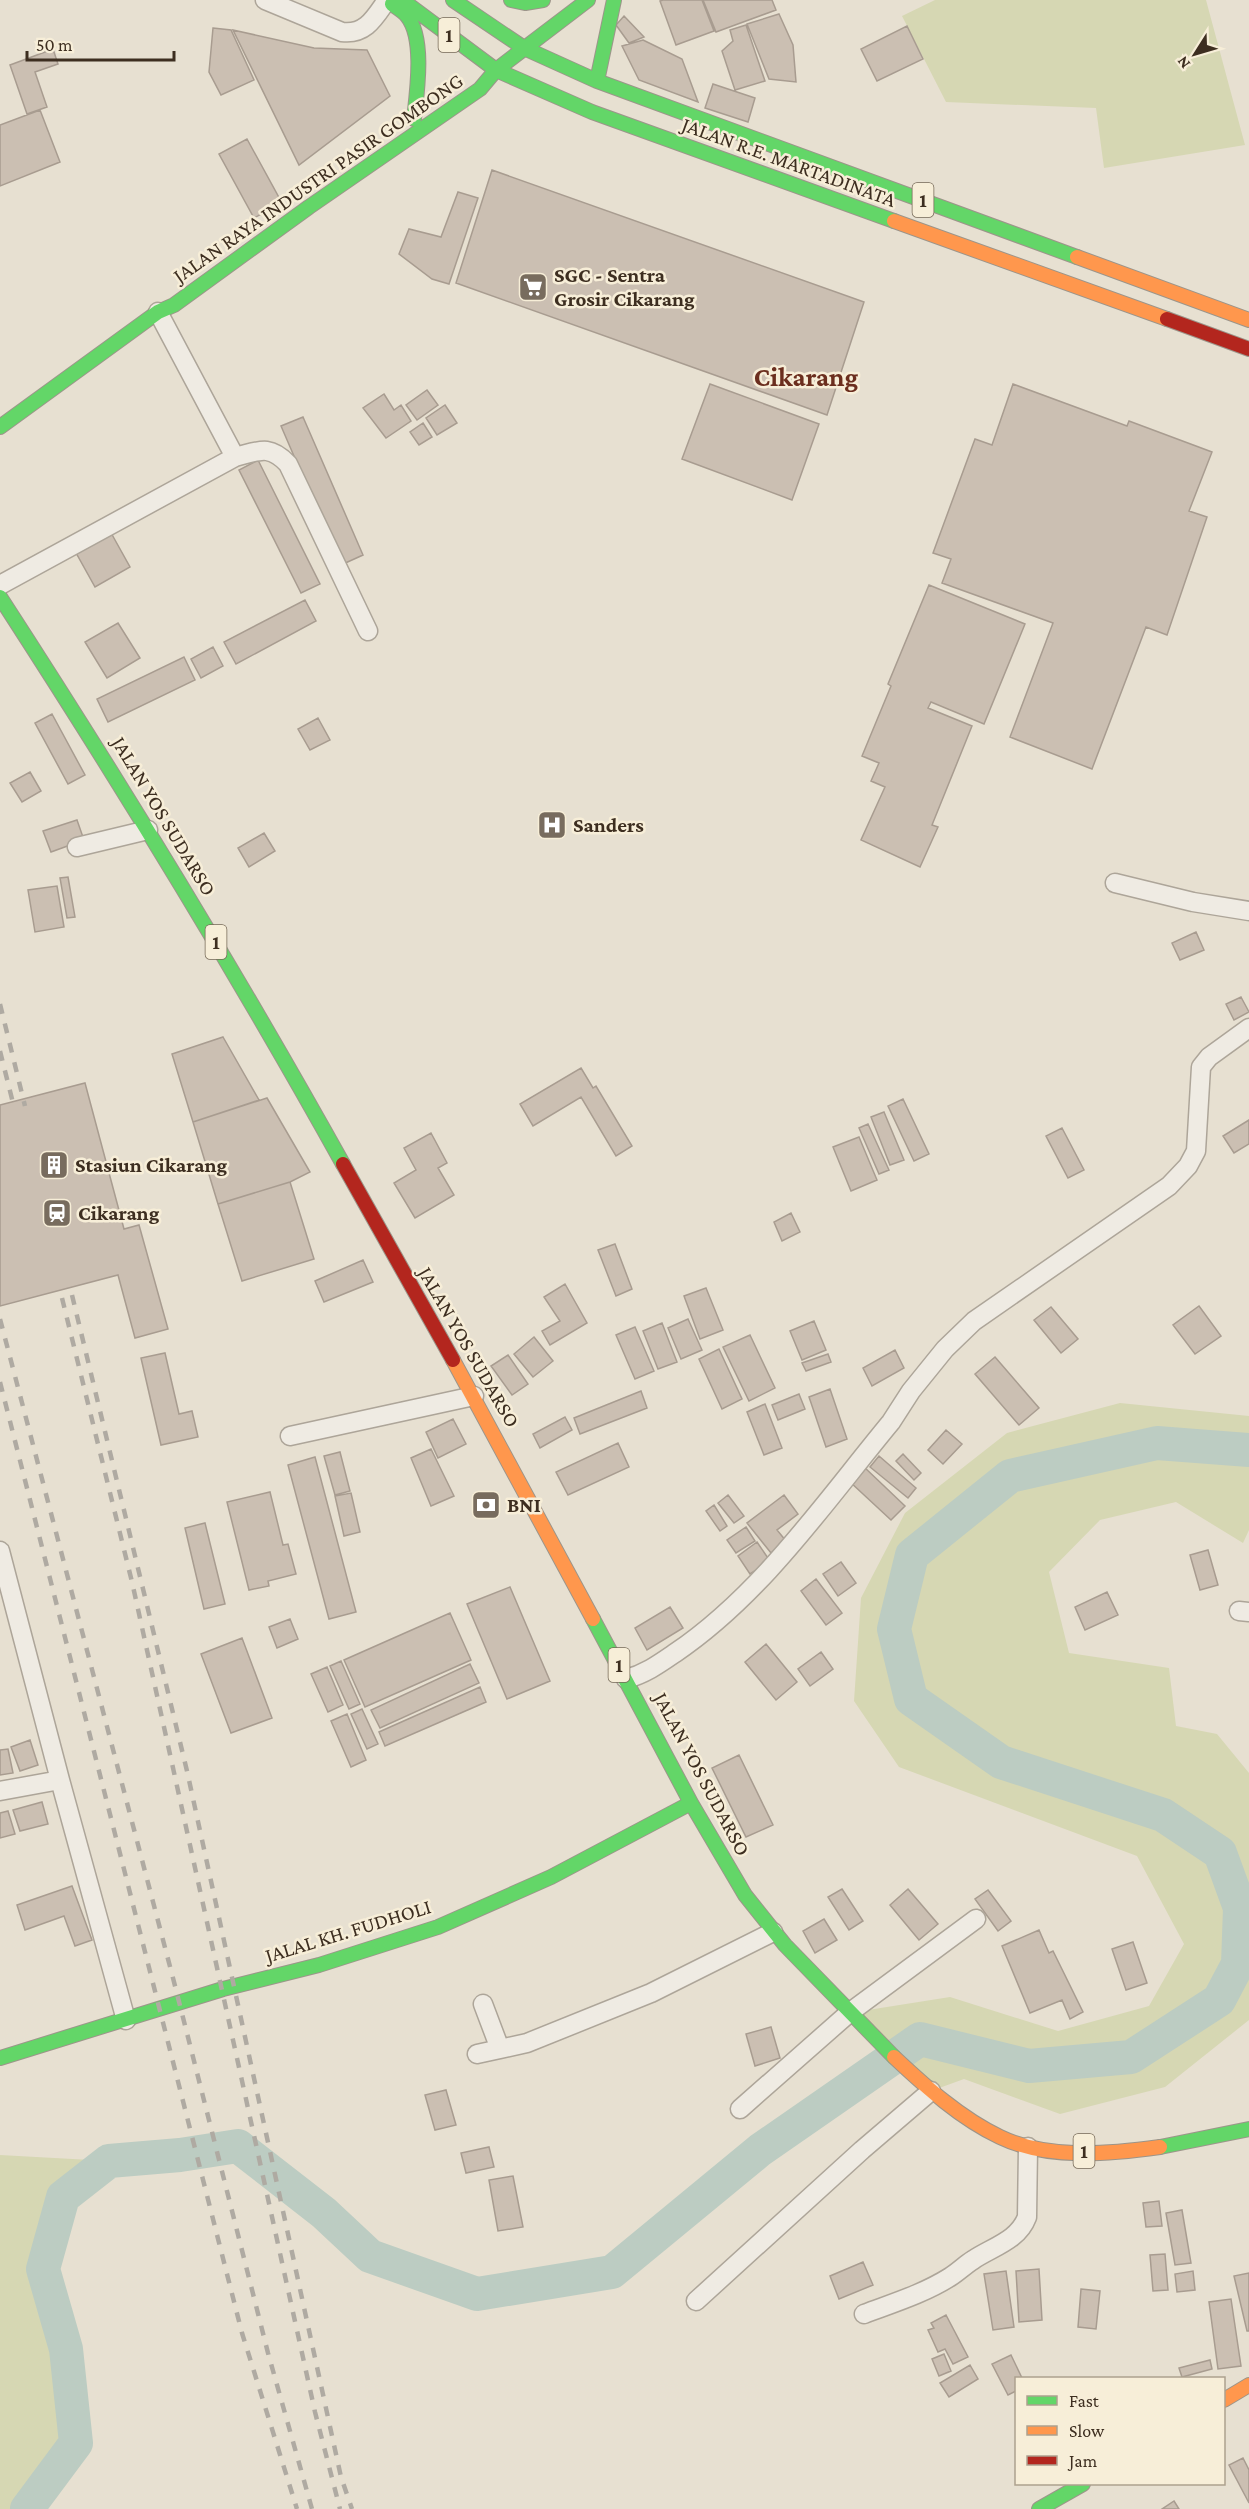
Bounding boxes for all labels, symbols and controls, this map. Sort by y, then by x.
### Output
road number: 1 [438,18,460,52]
scale bar [27,24,174,62]
north arrow [1165,24,1225,84]
text: 50 m [36,35,73,55]
text: N [1173,53,1193,72]
street label: JALAN RAYA INDUSTRI PASIR GOMBONG [167,68,468,289]
street label: JALAN R.E. MARTADINATA [677,111,899,212]
road number: 1 [912,183,934,217]
place label: SGC - Sentra Grosir Cikarang [554,263,695,311]
supermarket icon: SGC - Sentra Grosir Cikarang [517,271,549,303]
district label: Cikarang [754,362,859,392]
street label: JALAN YOS SUDARSO [106,730,221,900]
hospital icon: Sanders [536,809,568,841]
place label: Sanders [573,813,644,837]
road number: 1 [206,925,226,959]
building icon: Stasiun Cikarang [38,1149,70,1181]
place label: Stasiun Cikarang [75,1153,228,1177]
station icon: Cikarang [41,1197,73,1229]
place label: Cikarang [78,1201,160,1225]
street label: JALAN YOS SUDARSO [412,1261,525,1431]
bank icon: BNI [470,1489,502,1521]
place label: BNI [507,1493,541,1517]
road number: 1 [608,1648,630,1682]
street label: JALAN YOS SUDARSO [648,1687,755,1860]
street label: JALAL KH. FUDHOLI [260,1894,434,1968]
road number: 1 [1074,2134,1094,2168]
legend [1015,2377,1225,2485]
text: Fast [1069,2391,1100,2411]
text: Slow [1069,2421,1105,2441]
text: Jam [1067,2451,1098,2471]

